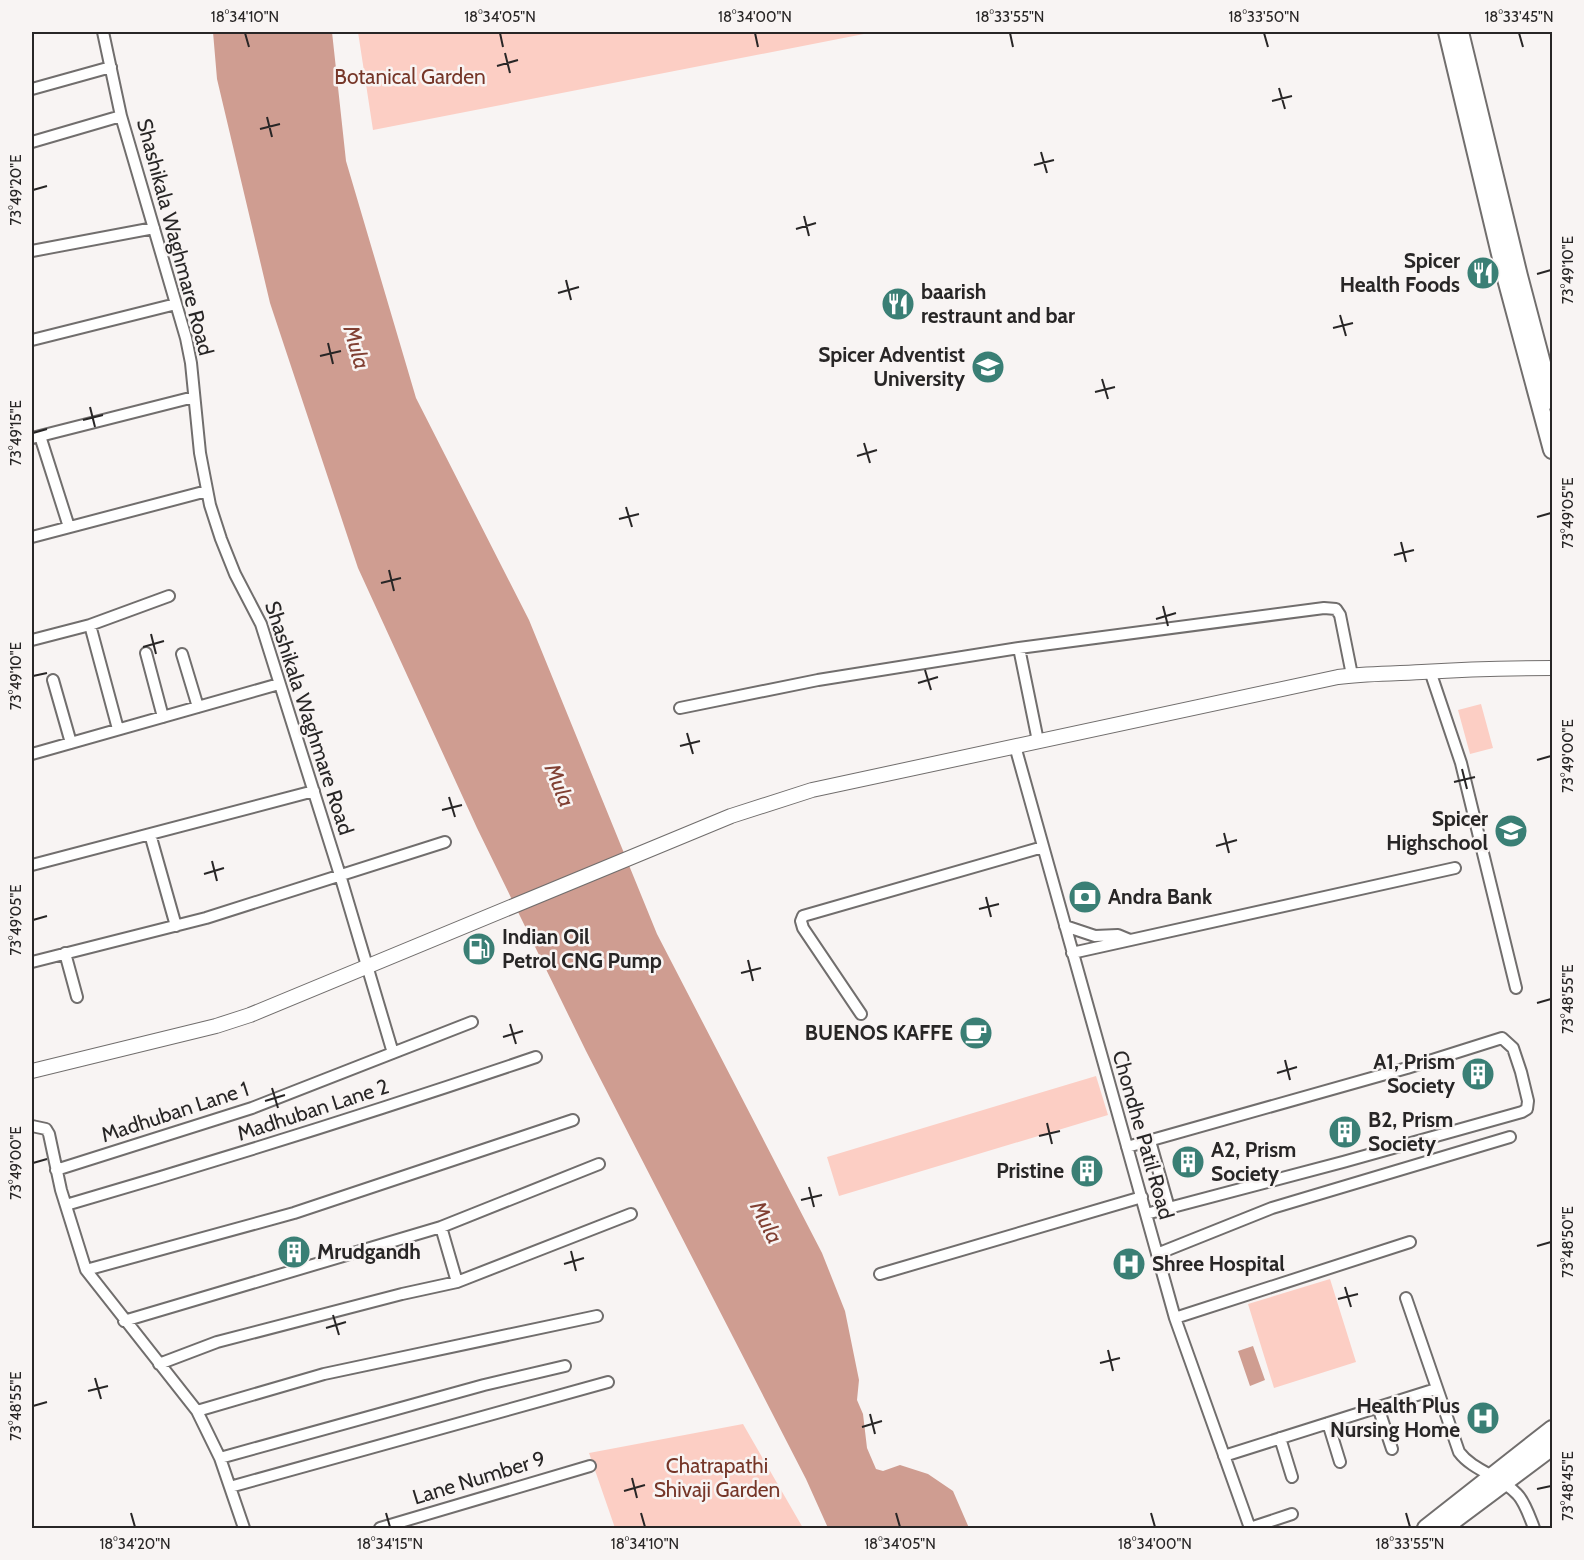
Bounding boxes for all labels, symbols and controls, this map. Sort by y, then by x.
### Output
text: 18°34'10"N [211,8,279,26]
text: 18°34'05"N [464,8,536,26]
text: 18°34'00"N [718,8,792,26]
text: 18°33'55"N [976,8,1044,26]
text: 18°33'50"N [1228,8,1300,26]
text: 18°33'45"N [1484,8,1554,26]
park label: Botanical Garden [334,64,486,89]
street label: Shashikala Waghmare Road [132,116,219,358]
text: 73°49'20"E [7,155,25,225]
text: 73°49'10"E [1559,236,1577,304]
place label: Spicer Health Foods [1340,248,1460,297]
restaurant icon: Spicer Health Foods [1465,255,1501,291]
place label: baarish restraunt and bar [921,279,1075,328]
restaurant icon: baarish restraunt and bar [880,286,916,322]
water label: Mula [337,321,376,372]
place label: Spicer Adventist University [818,342,966,391]
school or university icon: Spicer Adventist University [970,349,1006,385]
text: 73°49'15"E [7,400,25,466]
text: 73°49'05"E [1559,477,1577,549]
street label: Shashikala Waghmare Road [260,598,359,838]
text: 73°49'10"E [7,642,25,710]
text: 73°49'00"E [1559,719,1577,793]
water label: Mula [538,759,580,811]
place label: Spicer Highschool [1386,806,1488,855]
school or university icon: Spicer Highschool [1493,813,1529,849]
bank icon: Andra Bank [1067,879,1103,915]
text: 73°49'05"E [7,884,25,956]
place label: Andra Bank [1108,884,1213,909]
place label: Indian Oil Petrol CNG Pump [502,924,662,973]
fuel station icon: Indian Oil Petrol CNG Pump [461,931,497,967]
text: 73°48'55"E [1559,964,1577,1034]
cafe icon: BUENOS KAFFE [958,1015,994,1051]
place label: BUENOS KAFFE [805,1020,953,1045]
street label: Chondhe Patil Road [1107,1048,1180,1222]
place label: A1, Prism Society [1373,1049,1456,1098]
building icon: A1, Prism Society [1460,1056,1496,1092]
street label: Madhuban Lane 2 [234,1073,392,1146]
street label: Madhuban Lane 1 [98,1076,252,1147]
place label: B2, Prism Society [1368,1107,1453,1156]
building icon: B2, Prism Society [1327,1114,1363,1150]
text: 73°49'00"E [7,1126,25,1200]
place label: A2, Prism Society [1211,1137,1296,1186]
building icon: A2, Prism Society [1170,1144,1206,1180]
building icon: Pristine [1069,1153,1105,1189]
place label: Pristine [996,1158,1064,1183]
water label: Mula [744,1196,789,1248]
text: 73°48'50"E [1559,1206,1577,1278]
building icon: Mrudgandh [276,1234,312,1270]
place label: Mrudgandh [317,1239,421,1264]
hospital icon: Shree Hospital [1111,1246,1147,1282]
place label: Shree Hospital [1152,1251,1285,1276]
text: 73°48'55"E [7,1371,25,1441]
place label: Health Plus Nursing Home [1330,1393,1460,1442]
hospital icon: Health Plus Nursing Home [1465,1400,1501,1436]
street label: Lane Number 9 [409,1445,548,1510]
text: 73°48'45"E [1559,1451,1577,1521]
park label: Chatrapathi Shivaji Garden [654,1453,780,1503]
text: 18°34'20"N [99,1535,171,1553]
text: 18°34'15"N [357,1535,423,1553]
text: 18°34'10"N [611,1535,679,1553]
text: 18°34'05"N [864,1535,936,1553]
text: 18°34'00"N [1118,1535,1192,1553]
text: 18°33'55"N [1376,1535,1444,1553]

